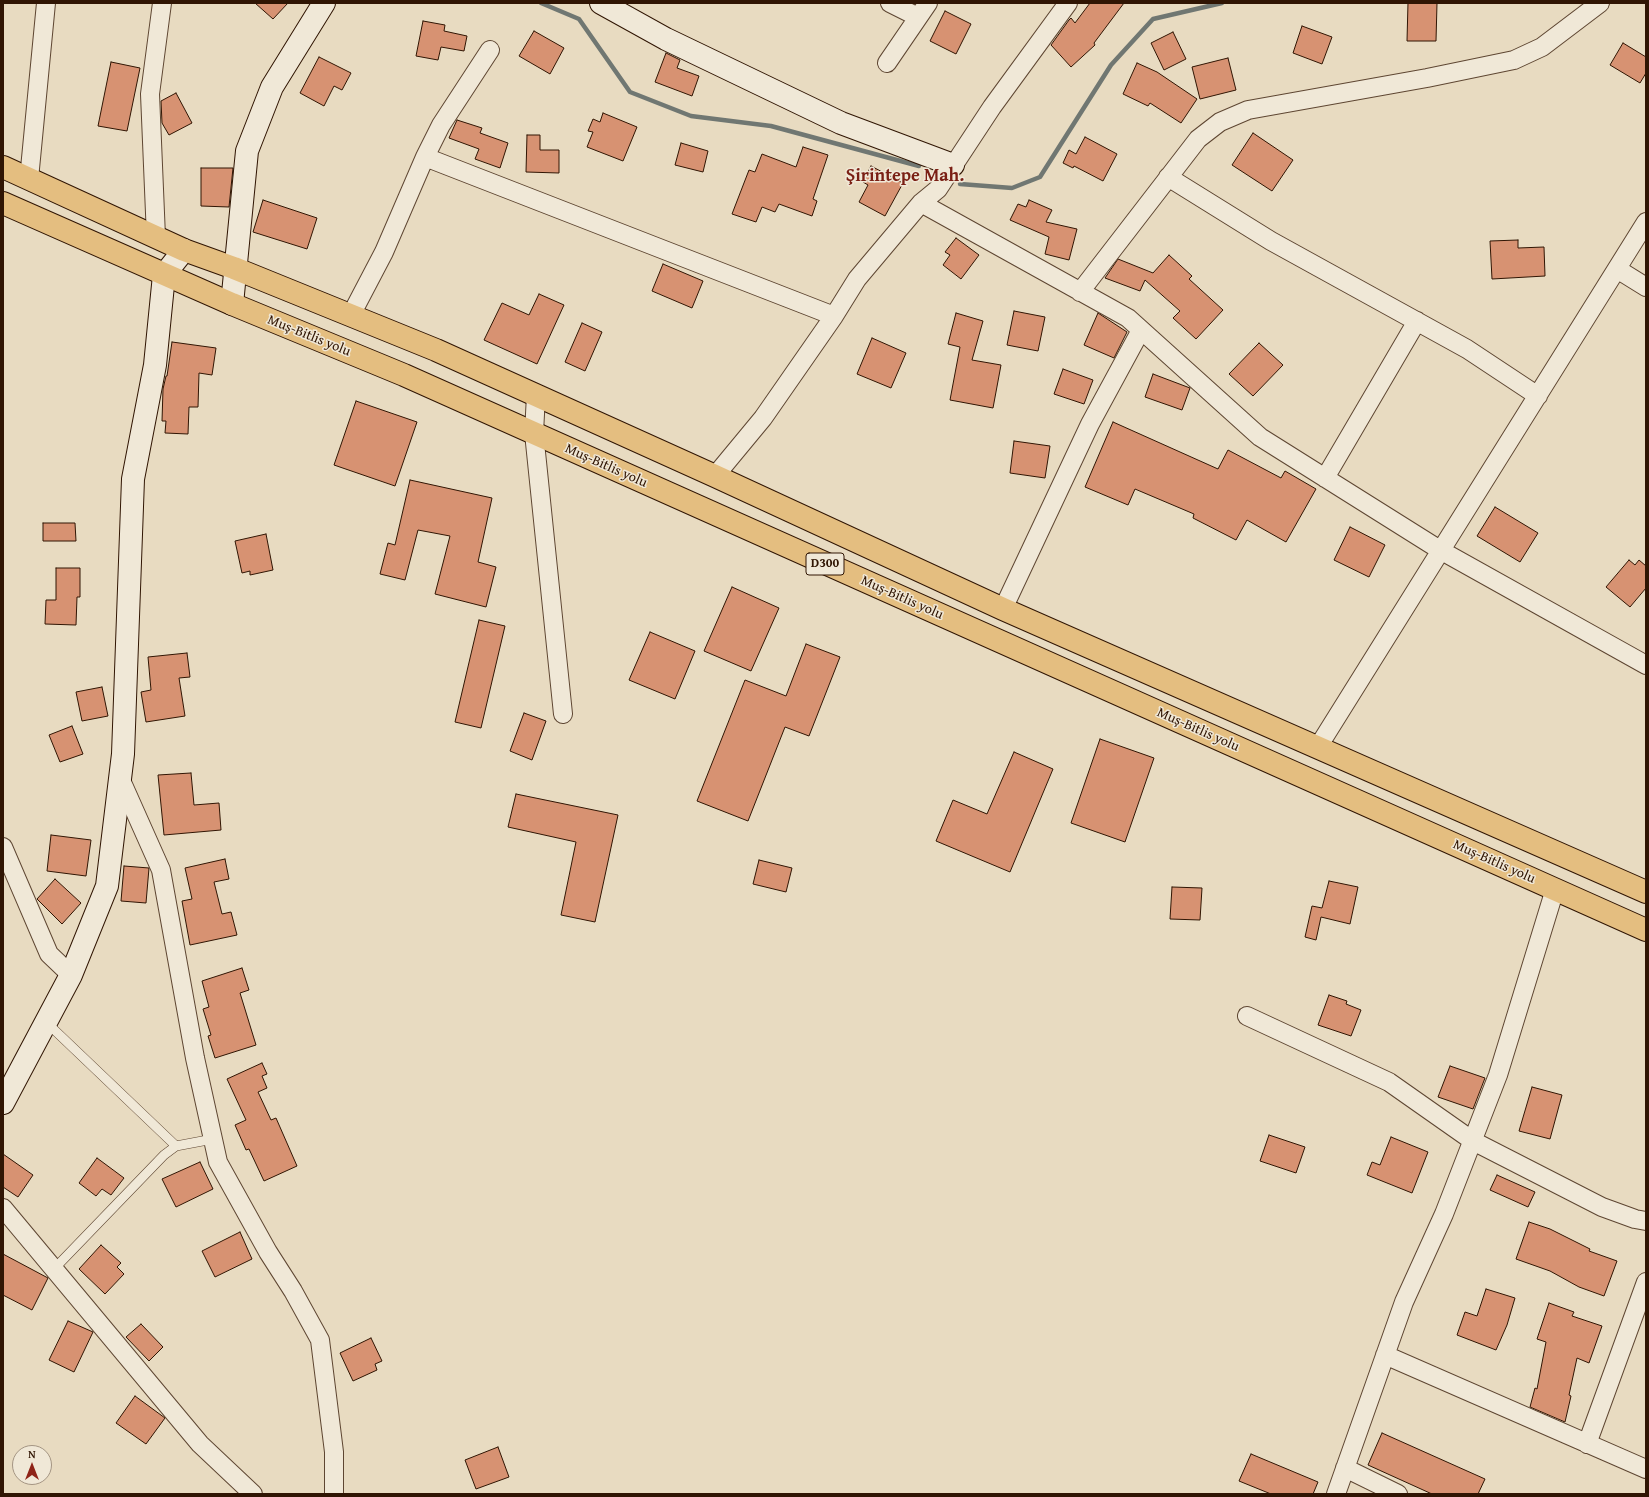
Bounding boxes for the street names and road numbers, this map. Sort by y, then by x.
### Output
street label: Muş-Bitlis yolu [265,312,353,360]
street label: Muş-Bitlis yolu [562,440,650,492]
road number: D300 [806,553,844,575]
street label: Muş-Bitlis yolu [858,572,946,624]
street label: Muş-Bitlis yolu [1154,704,1242,756]
street label: Muş-Bitlis yolu [1450,836,1538,888]

